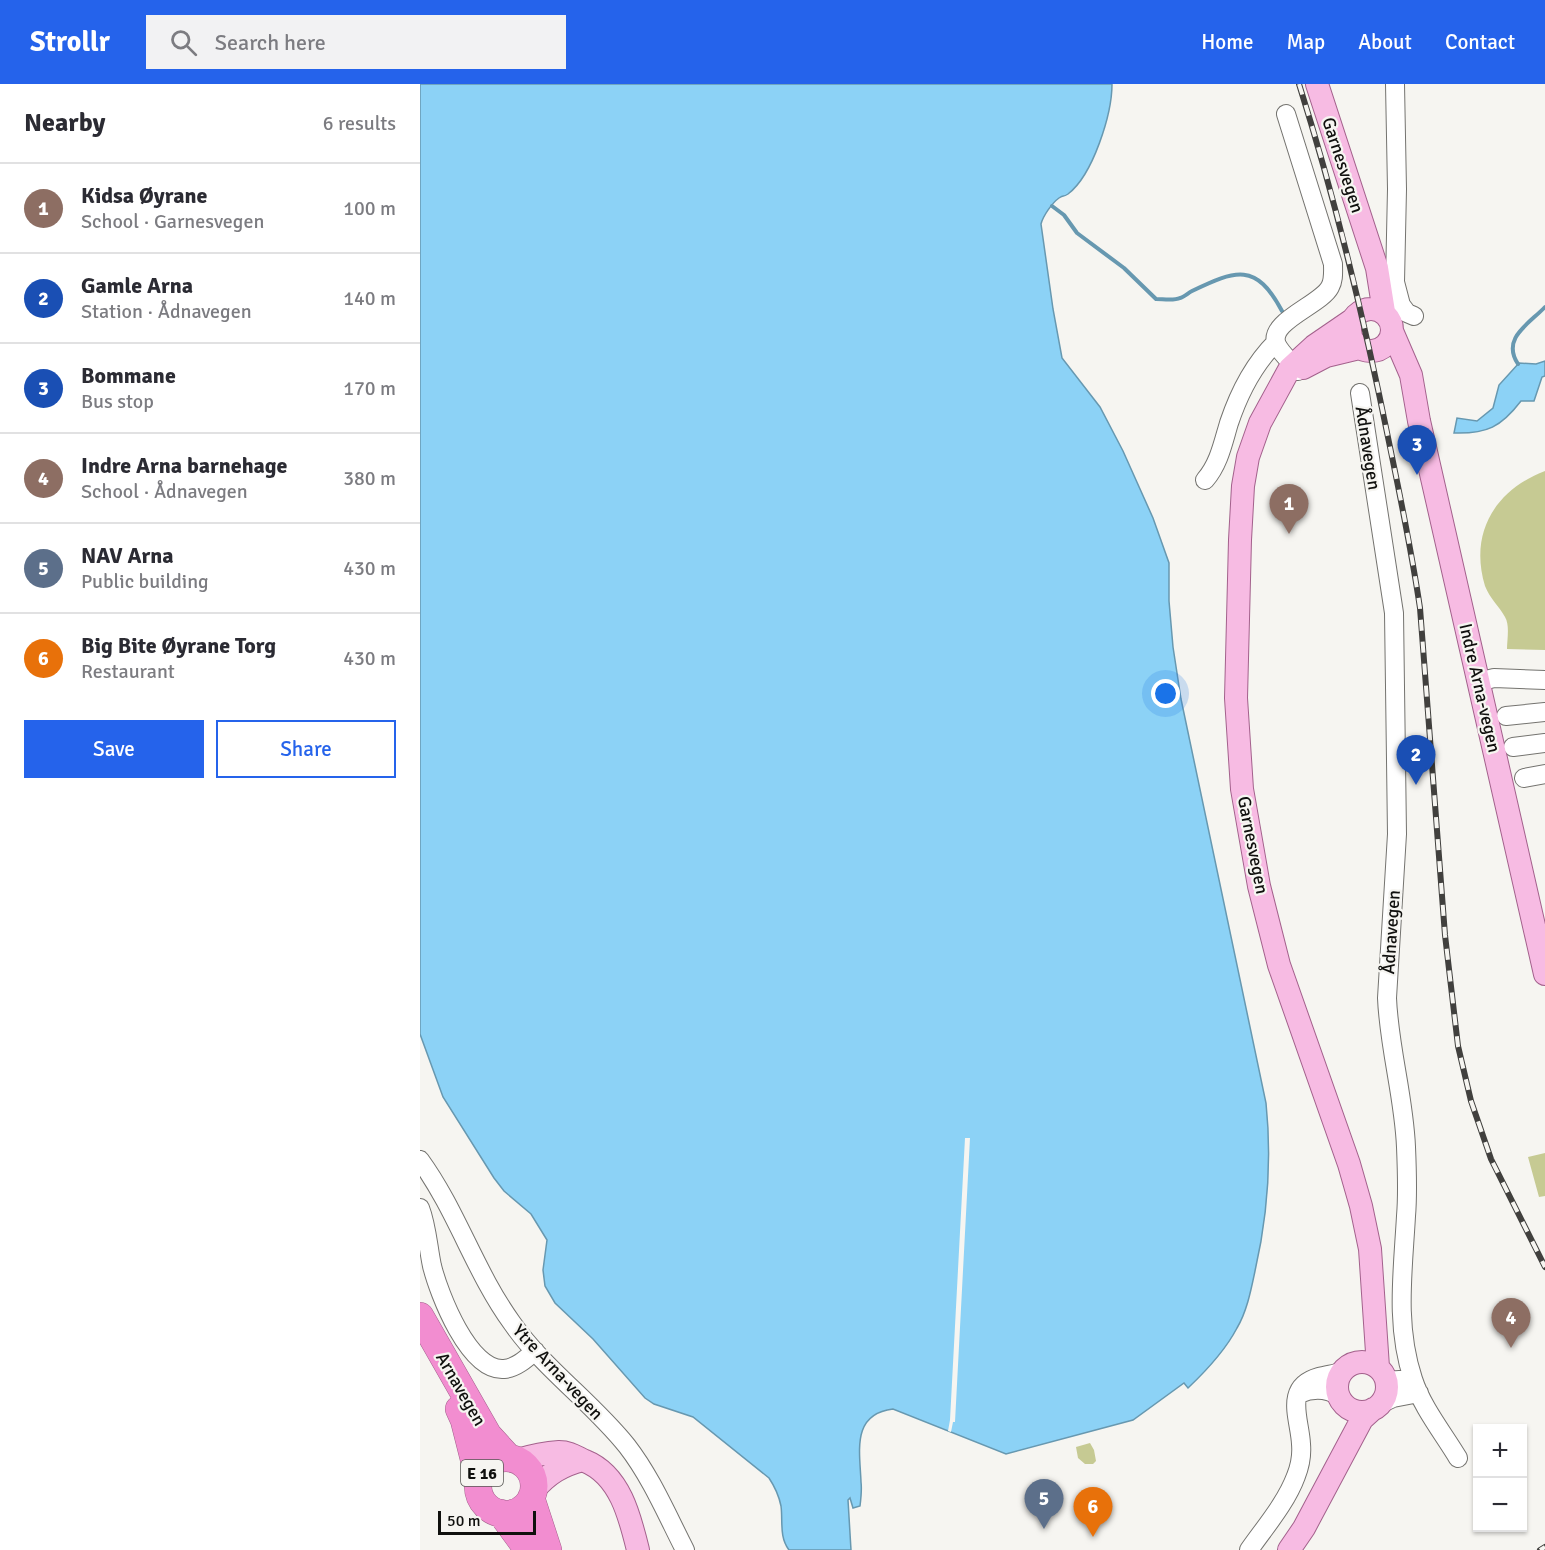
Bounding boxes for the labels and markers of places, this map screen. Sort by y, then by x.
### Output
pin: 3 [1398,426,1436,475]
pin: 1 [1270,484,1308,534]
pin: 2 [1396,736,1436,785]
pin: 4 [1492,1298,1530,1348]
pin: 5 [1024,1480,1064,1529]
pin: 6 [1074,1488,1112,1537]

